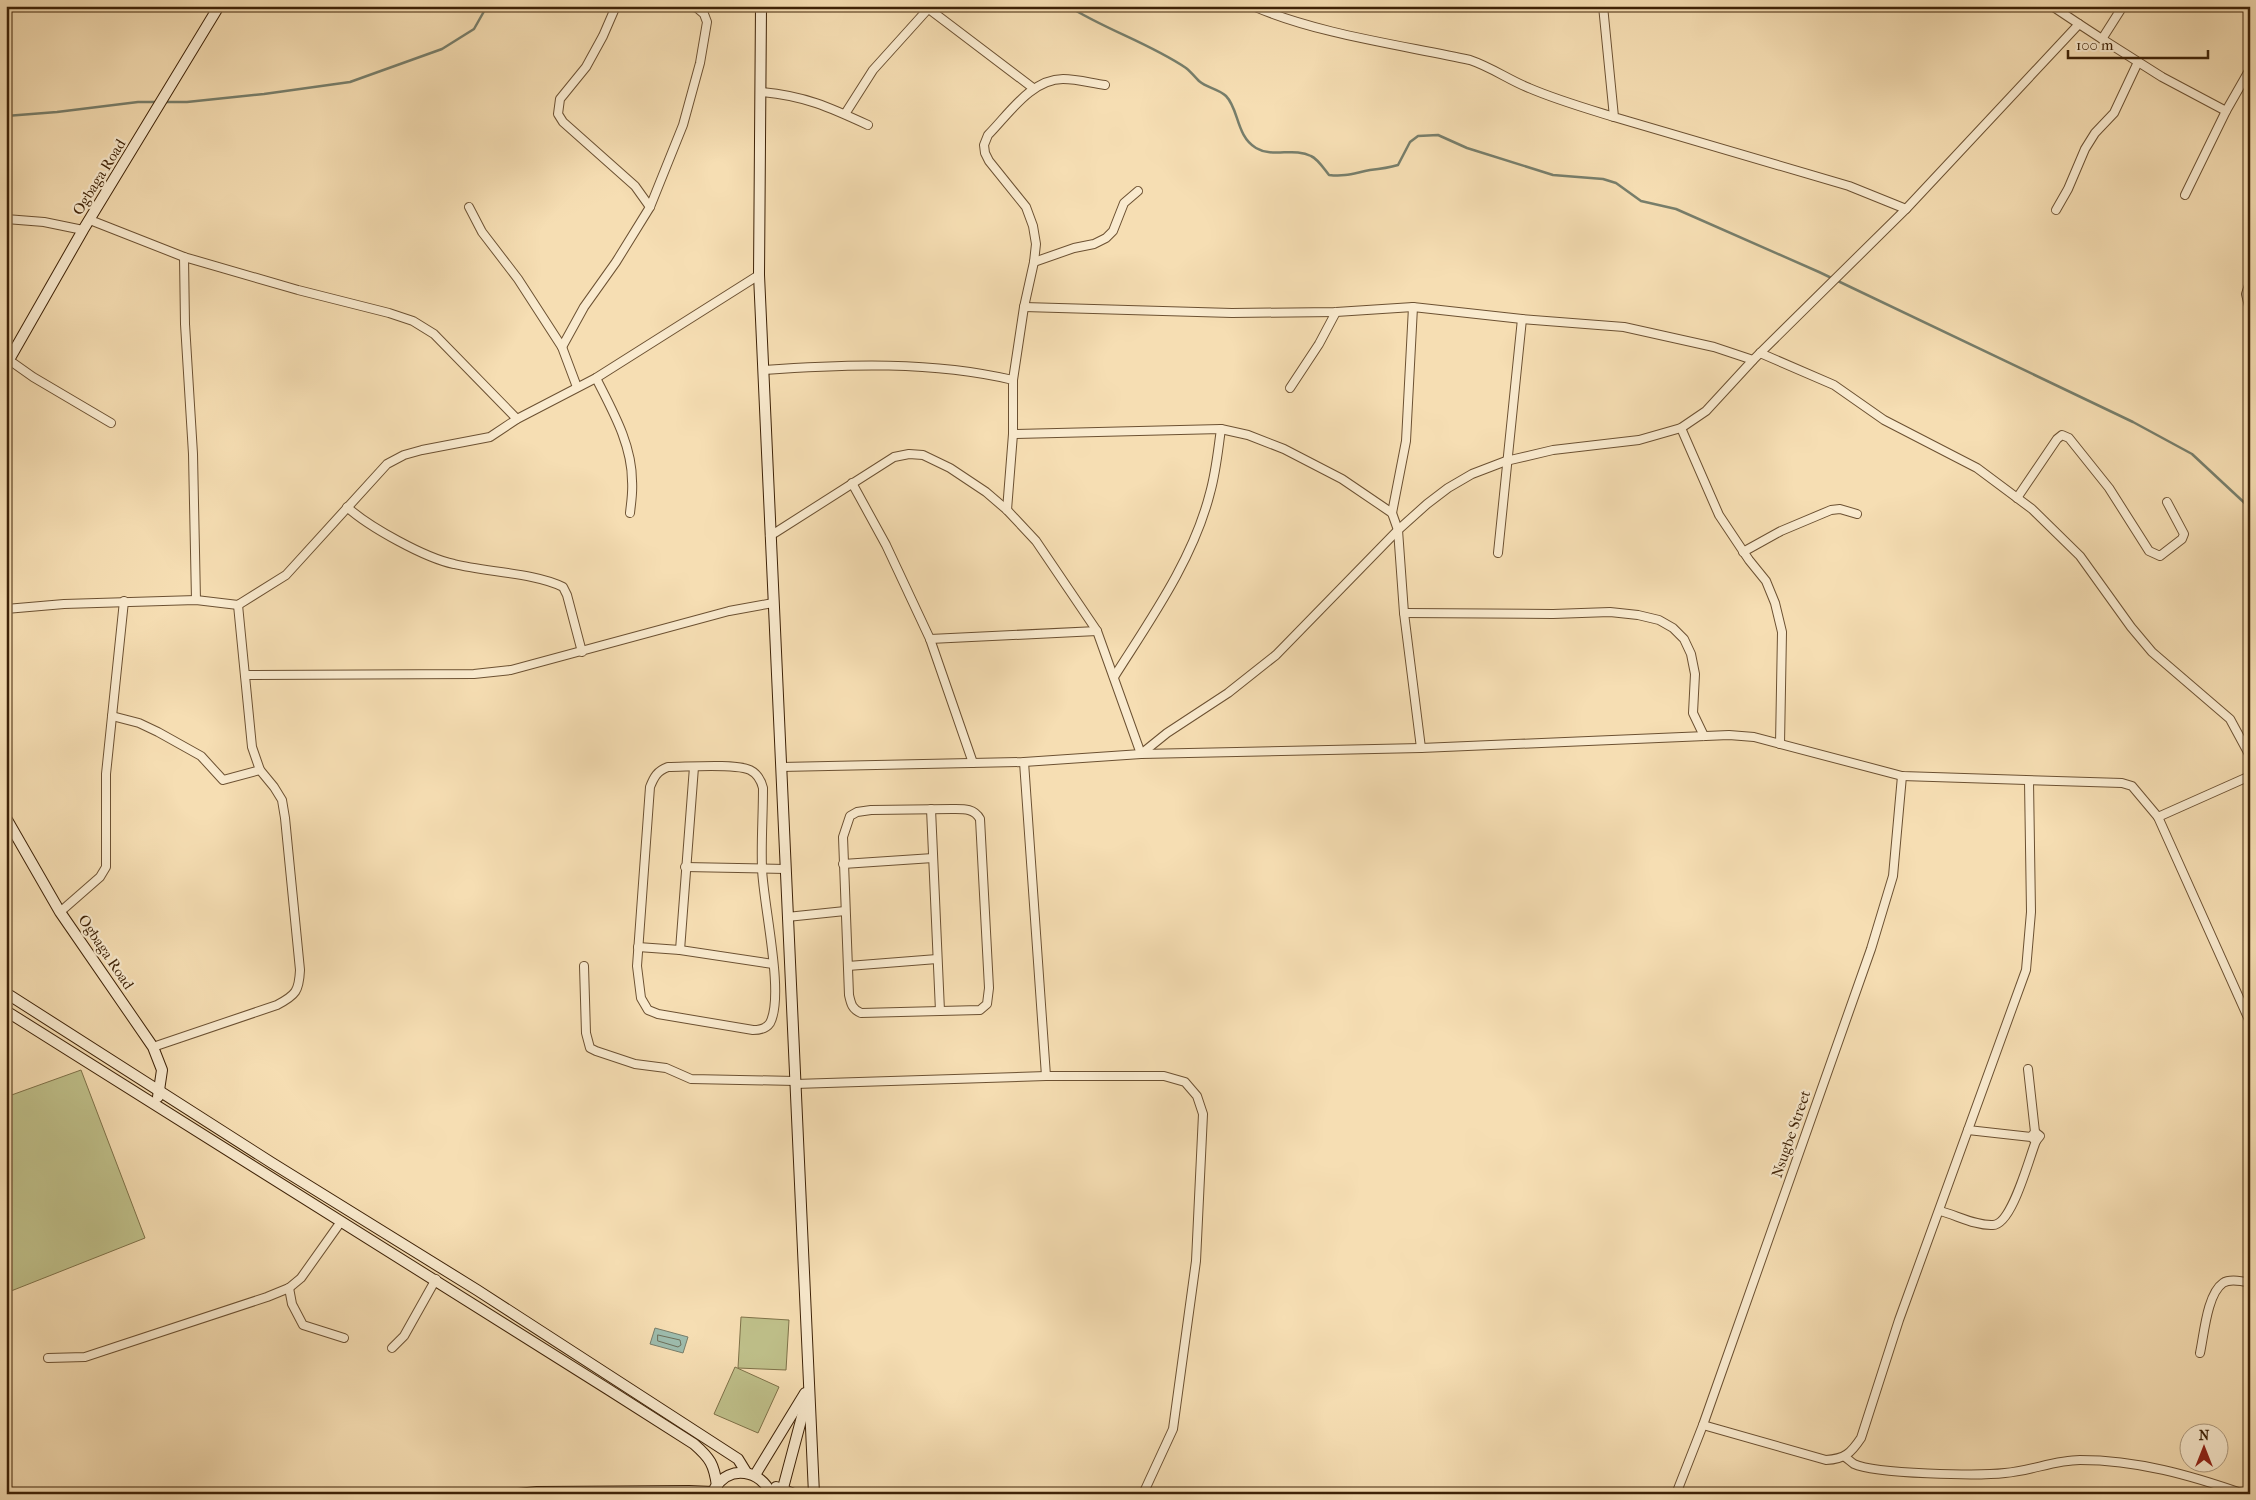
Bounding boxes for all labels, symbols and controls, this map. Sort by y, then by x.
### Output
scale bar [2068,28,2208,60]
text: 100 m [2076,36,2114,54]
street label: Ogbaga Road [69,135,130,218]
street label: Ogbaga Road [74,911,138,993]
street label: Nsugbe Street [1768,1087,1815,1180]
north arrow [2178,1422,2228,1472]
text: N [2199,1427,2210,1444]

